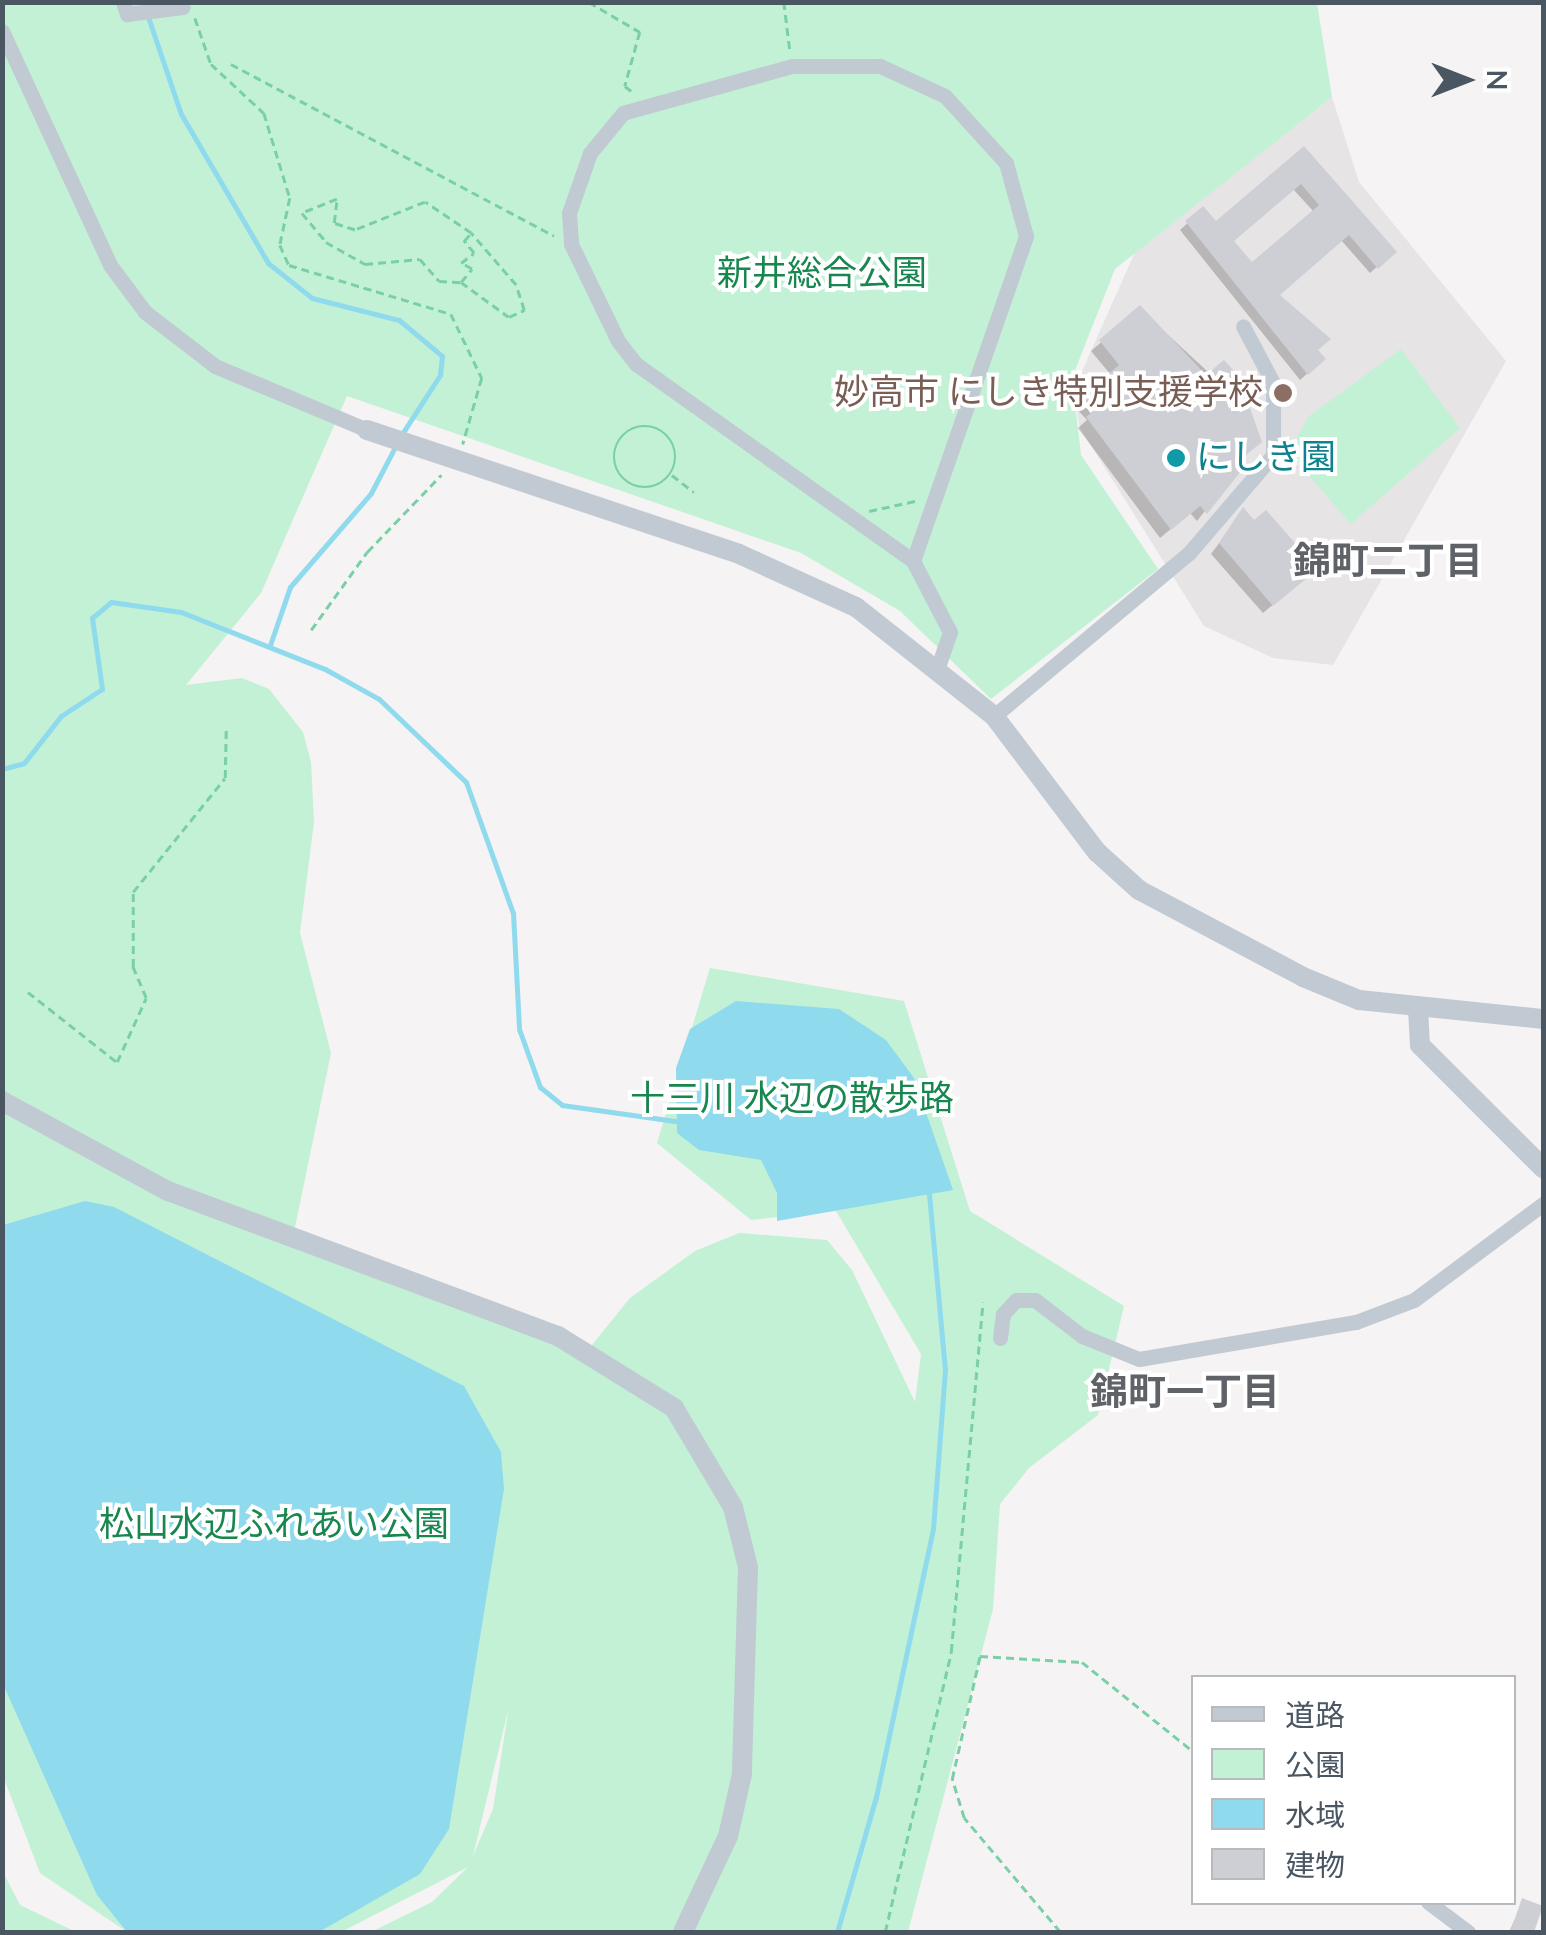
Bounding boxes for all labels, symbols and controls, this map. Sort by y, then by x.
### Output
north arrow [1416,30,1516,130]
text: N [1477,70,1515,90]
park label: 新井総合公園 [717,253,927,295]
place label: 妙高市 にしき特別支援学校 [834,372,1263,414]
marker: 妙高市 にしき特別支援学校 [1272,382,1294,404]
place label: にしき園 [1196,437,1336,479]
marker: にしき園 [1165,447,1187,469]
district label: 錦町二丁目 [1293,539,1483,585]
park label: 十三川 水辺の散歩路 [630,1078,954,1120]
district label: 錦町一丁目 [1090,1370,1280,1416]
park label: 松山水辺ふれあい公園 [99,1504,449,1546]
legend [1191,1675,1516,1905]
text: 道路 [1285,1696,1345,1737]
text: 公園 [1285,1746,1345,1787]
text: 水域 [1285,1796,1345,1837]
text: 建物 [1285,1846,1345,1887]

